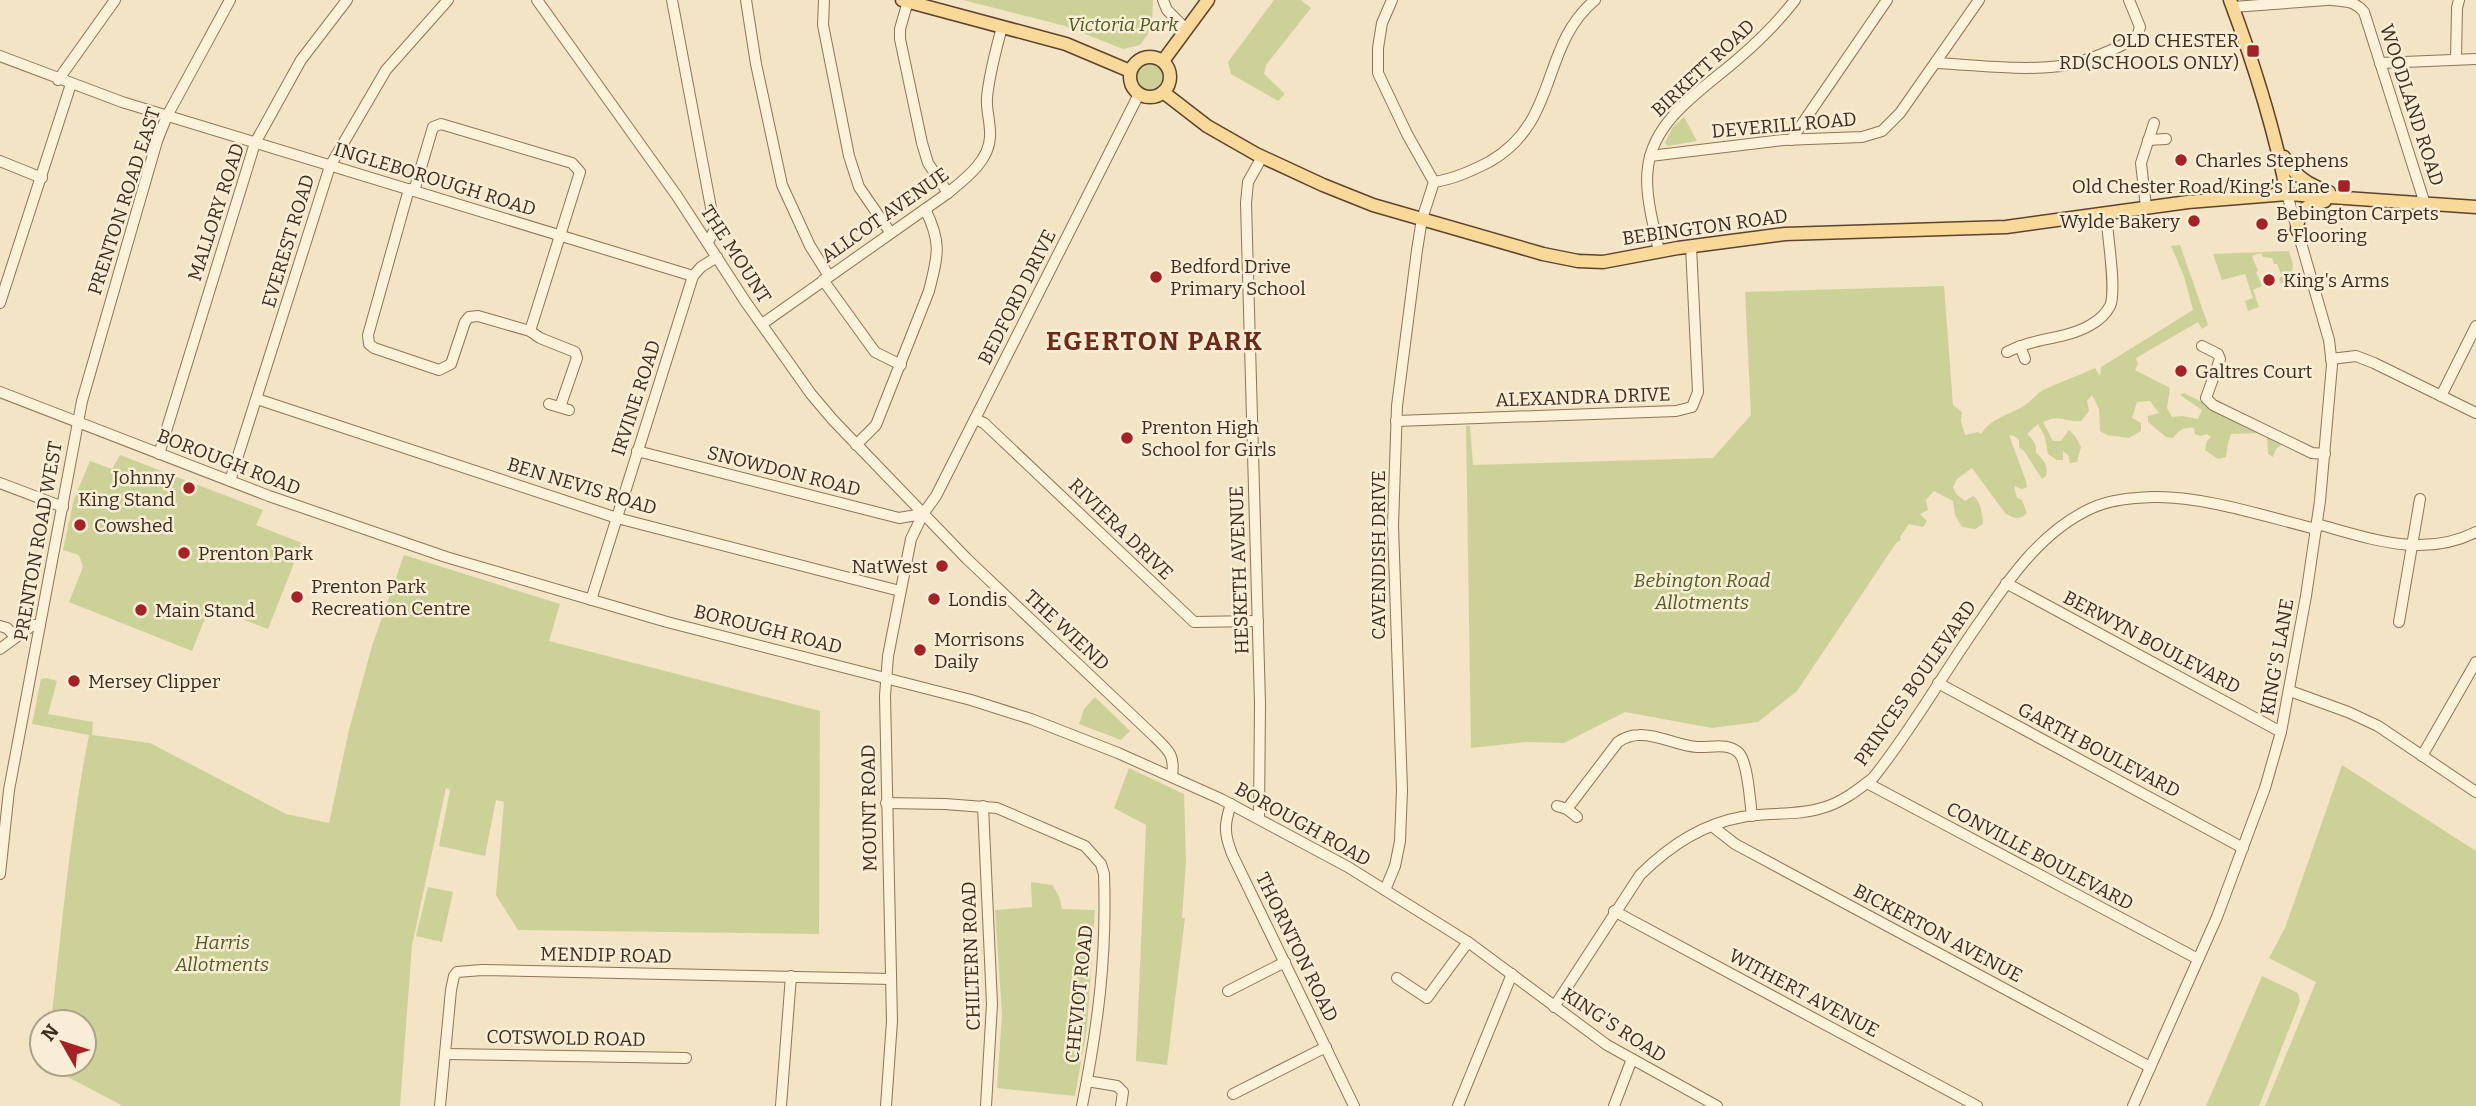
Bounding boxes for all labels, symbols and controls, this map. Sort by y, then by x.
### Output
park label: Victoria Park [1067,13,1179,36]
street label: BIRKETT ROAD [1647,14,1759,122]
street label: WOODLAND ROAD [2375,21,2449,189]
place label: OLD CHESTER RD(SCHOOLS ONLY) [2059,29,2239,74]
marker: OLD CHESTER RD(SCHOOLS ONLY) [2245,43,2261,59]
street label: PRENTON ROAD EAST [83,104,165,298]
street label: DEVERILL ROAD [1710,107,1858,143]
street label: INGLEBOROUGH ROAD [331,137,539,221]
street label: MALLORY ROAD [183,140,249,284]
place label: Charles Stephens [2195,149,2349,172]
marker: Charles Stephens [2173,152,2189,168]
street label: ALLCOT AVENUE [817,162,953,268]
street label: EVEREST ROAD [257,172,319,310]
place label: Old Chester Road/King's Lane [2072,175,2330,198]
marker: Old Chester Road/King's Lane [2336,178,2352,194]
street label: THE MOUNT [696,201,776,307]
place label: Bebington Carpets & Flooring [2276,202,2439,247]
street label: BEBINGTON ROAD [1621,204,1789,250]
place label: Wylde Bakery [2060,210,2181,233]
marker: Wylde Bakery [2186,213,2202,229]
marker: Bebington Carpets & Flooring [2254,216,2270,232]
street label: BEDFORD DRIVE [973,226,1061,368]
place label: Bedford Drive Primary School [1170,255,1306,300]
marker: Bedford Drive Primary School [1148,269,1164,285]
place label: King's Arms [2283,269,2389,292]
marker: King's Arms [2261,272,2277,288]
district label: EGERTON PARK [1046,326,1264,357]
street label: IRVINE ROAD [606,337,666,459]
place label: Galtres Court [2195,360,2313,383]
marker: Galtres Court [2173,363,2189,379]
street label: ALEXANDRA DRIVE [1495,382,1671,412]
place label: Prenton High School for Girls [1141,416,1276,461]
street label: BOROUGH ROAD [154,424,304,500]
marker: Prenton High School for Girls [1119,430,1135,446]
street label: PRENTON ROAD WEST [9,439,67,643]
street label: SNOWDON ROAD [705,441,863,501]
street label: BEN NEVIS ROAD [504,452,660,520]
place label: Johnny King Stand [78,466,176,511]
street label: CAVENDISH DRIVE [1367,470,1390,640]
street label: RIVIERA DRIVE [1064,473,1178,585]
marker: Johnny King Stand [181,480,197,496]
street label: HESKETH AVENUE [1225,485,1253,655]
place label: Cowshed [94,514,174,537]
marker: Cowshed [72,517,88,533]
place label: Prenton Park [198,542,313,565]
marker: Prenton Park [176,545,192,561]
place label: NatWest [852,555,928,578]
marker: NatWest [934,558,950,574]
park label: Bebington Road Allotments [1634,569,1770,614]
place label: Prenton Park Recreation Centre [311,575,470,620]
street label: THE WIEND [1020,585,1114,675]
street label: BERWYN BOULEVARD [2059,586,2245,698]
place label: Londis [948,588,1007,611]
marker: Prenton Park Recreation Centre [289,589,305,605]
marker: Londis [926,591,942,607]
street label: PRINCES BOULEVARD [1849,596,1981,770]
street label: KING'S LANE [2255,597,2299,717]
place label: Main Stand [155,599,255,622]
street label: BOROUGH ROAD [692,599,844,659]
marker: Main Stand [133,602,149,618]
place label: Morrisons Daily [934,628,1025,673]
marker: Morrisons Daily [912,642,928,658]
place label: Mersey Clipper [88,670,221,693]
marker: Mersey Clipper [66,673,82,689]
street label: GARTH BOULEVARD [2014,697,2184,803]
street label: MOUNT ROAD [856,744,882,872]
street label: BOROUGH ROAD [1231,777,1375,871]
street label: CONVILLE BOULEVARD [1942,797,2138,915]
street label: THORNTON ROAD [1251,869,1343,1025]
street label: BICKERTON AVENUE [1850,879,2026,987]
street label: CHILTERN ROAD [957,881,985,1031]
street label: CHEVIOT ROAD [1060,924,1098,1064]
park label: Harris Allotments [174,931,269,976]
street label: MENDIP ROAD [540,942,672,968]
street label: WITHERT AVENUE [1725,944,1883,1042]
street label: KING'S ROAD [1557,983,1671,1067]
north arrow [28,1008,98,1078]
text: N [37,1019,64,1046]
street label: COTSWOLD ROAD [486,1025,646,1051]

